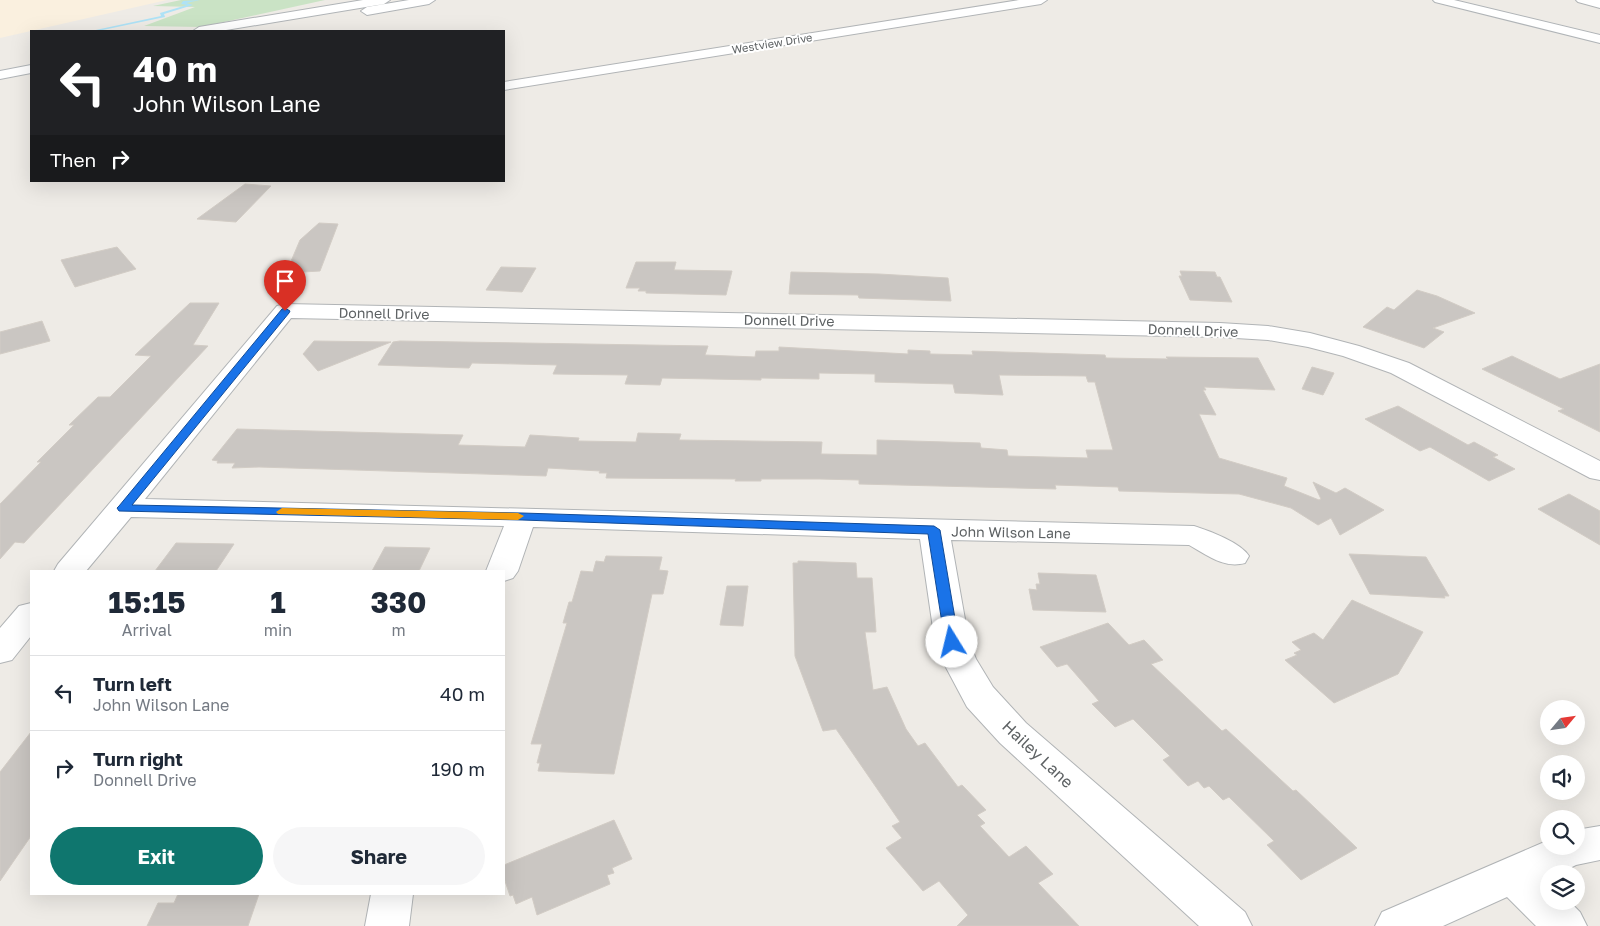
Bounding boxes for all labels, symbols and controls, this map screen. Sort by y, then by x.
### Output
street label: Westview Drive [731,30,813,56]
text: 40 m [133,48,217,90]
icon: left [50,50,115,115]
text: John Wilson Lane [133,90,320,117]
icon: right [106,145,134,173]
text: Then [50,148,96,171]
pin [264,260,306,311]
icon: arrive [271,267,299,295]
street label: Donnell Drive [339,304,429,322]
street label: Donnell Drive [744,311,834,329]
street label: Donnell Drive [1147,320,1239,340]
street label: John Wilson Lane [951,522,1071,542]
text: 15:15 [108,584,185,620]
text: 1 [270,584,286,620]
text: 330 [370,584,427,620]
position arrow [925,615,977,667]
text: Arrival [122,620,172,640]
text: min [264,620,292,640]
text: m [391,620,406,640]
text: Turn left [93,672,172,695]
icon: left [50,679,78,707]
text: 40 m [440,682,485,705]
text: John Wilson Lane [93,695,229,715]
north arrow [1540,700,1585,745]
map controls [1540,700,1585,910]
street label: Hailey Lane [998,716,1078,792]
text: Turn right [93,747,183,770]
icon: right [50,754,78,782]
button: sound [1540,755,1585,800]
text: 190 m [431,757,485,780]
text: Donnell Drive [93,770,197,790]
button: search [1540,810,1585,855]
button: Exit [50,827,263,885]
button: Share [273,827,485,885]
button: layers [1540,865,1585,910]

